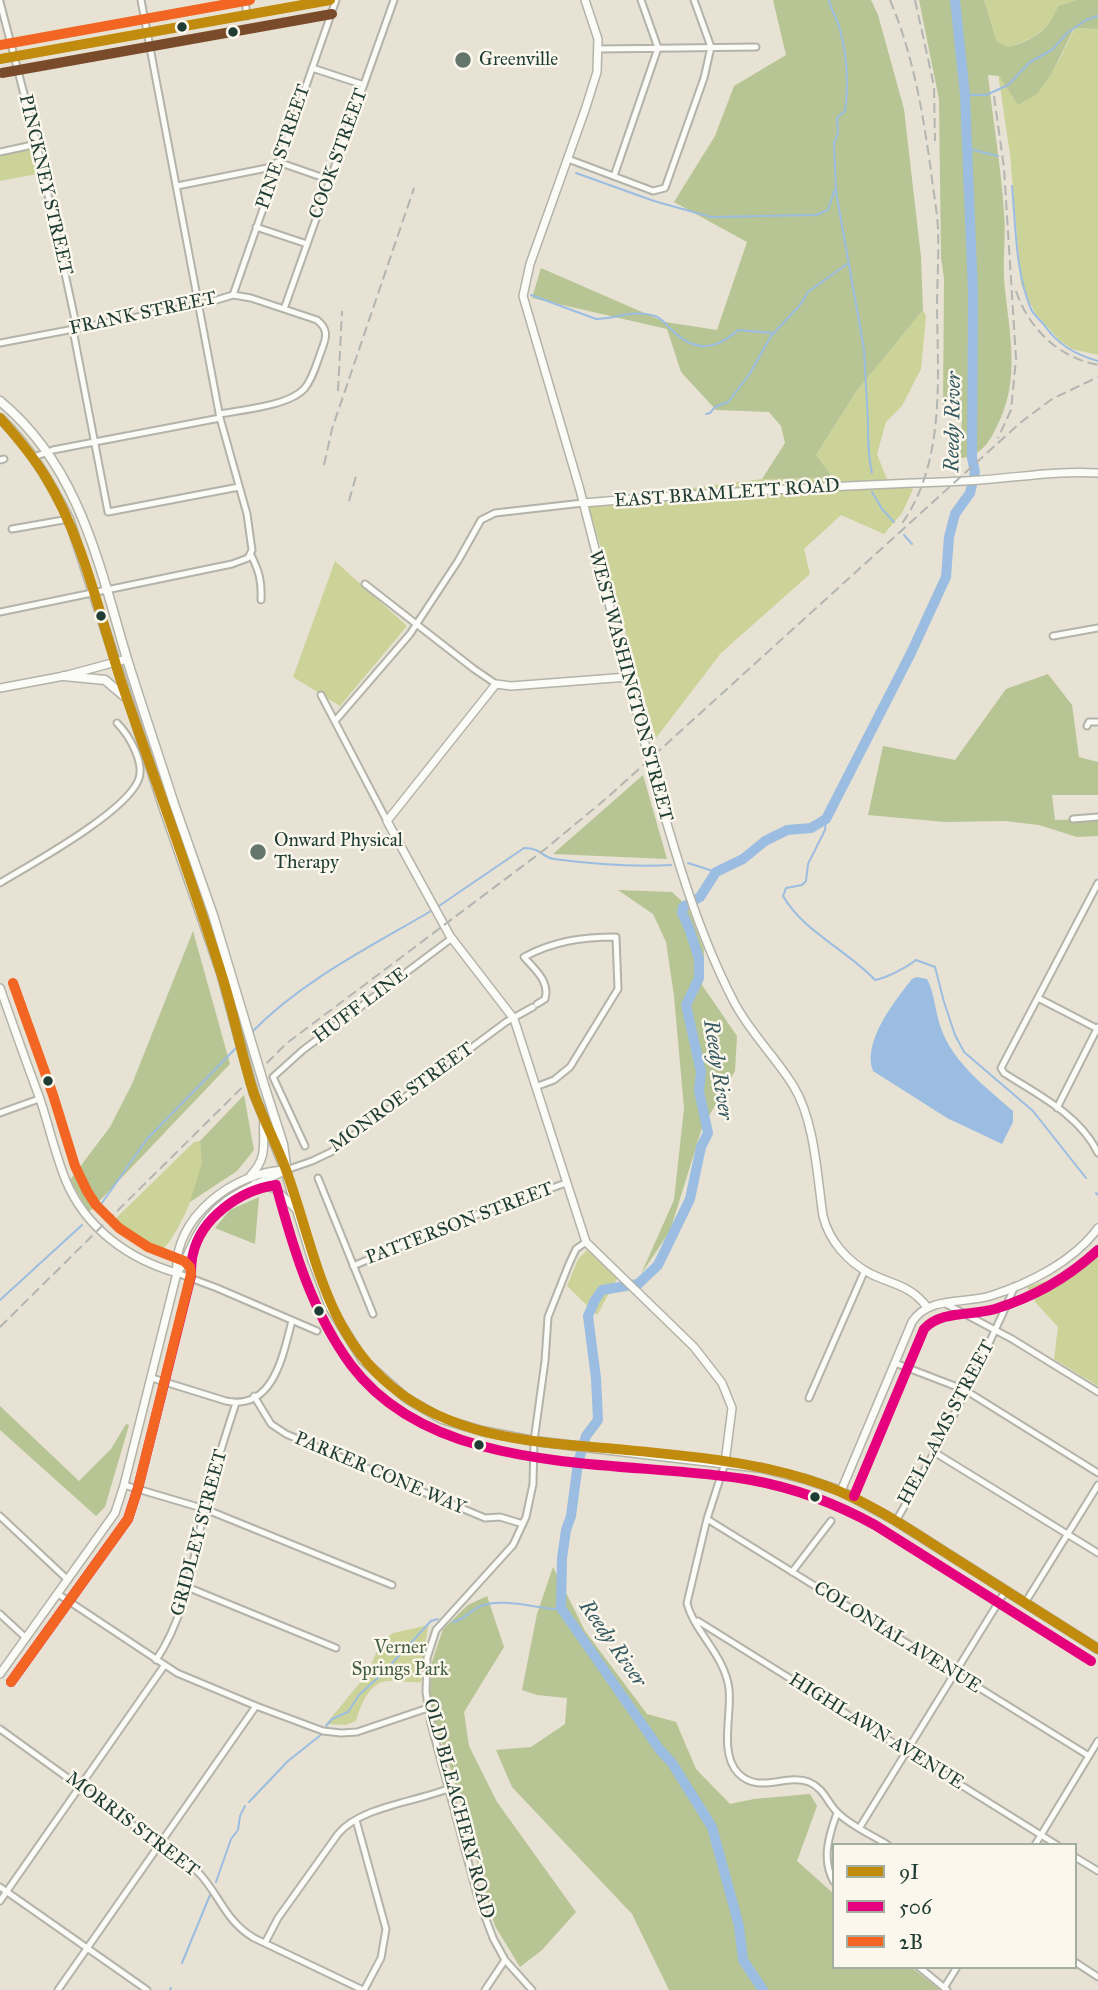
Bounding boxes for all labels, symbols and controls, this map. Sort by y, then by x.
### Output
unlabelled marker [175,20,189,34]
unlabelled marker [226,25,240,39]
place label: Greenville [479,49,558,71]
marker: Greenville [453,50,473,70]
street label: PINE STREET [252,82,316,212]
street label: COOK STREET [305,86,373,222]
street label: PINCKNEY STREET [13,92,77,278]
street label: FRANK STREET [67,287,219,341]
water label: Reedy River [941,371,967,473]
street label: EAST BRAMLETT ROAD [614,475,840,513]
street label: WEST WASHINGTON STREET [583,548,677,824]
unlabelled marker [94,609,108,623]
place label: Onward Physical Therapy [274,830,403,874]
marker: Onward Physical Therapy [248,842,268,862]
street label: HUFF LINE [309,963,413,1049]
water label: Reedy River [697,1018,737,1122]
street label: MONROE STREET [326,1038,478,1158]
unlabelled marker [41,1074,55,1088]
street label: PATTERSON STREET [363,1178,557,1270]
unlabelled marker [312,1304,326,1318]
street label: HELLAMS STREET [894,1337,1000,1509]
street label: PARKER CONE WAY [291,1428,469,1520]
unlabelled marker [472,1438,486,1452]
street label: GRIDLEY STREET [167,1447,233,1619]
unlabelled marker [808,1490,822,1504]
street label: COLONIAL AVENUE [809,1577,985,1699]
water label: Reedy River [573,1596,651,1692]
park label: Verner Springs Park [351,1637,449,1681]
street label: HIGHLAWN AVENUE [784,1669,968,1795]
street label: OLD BLEACHERY ROAD [418,1696,498,1922]
street label: MORRIS STREET [61,1767,203,1883]
legend [832,1843,1077,1969]
text: 9I [899,1859,919,1885]
text: 506 [899,1894,932,1920]
text: 2B [899,1929,923,1955]

